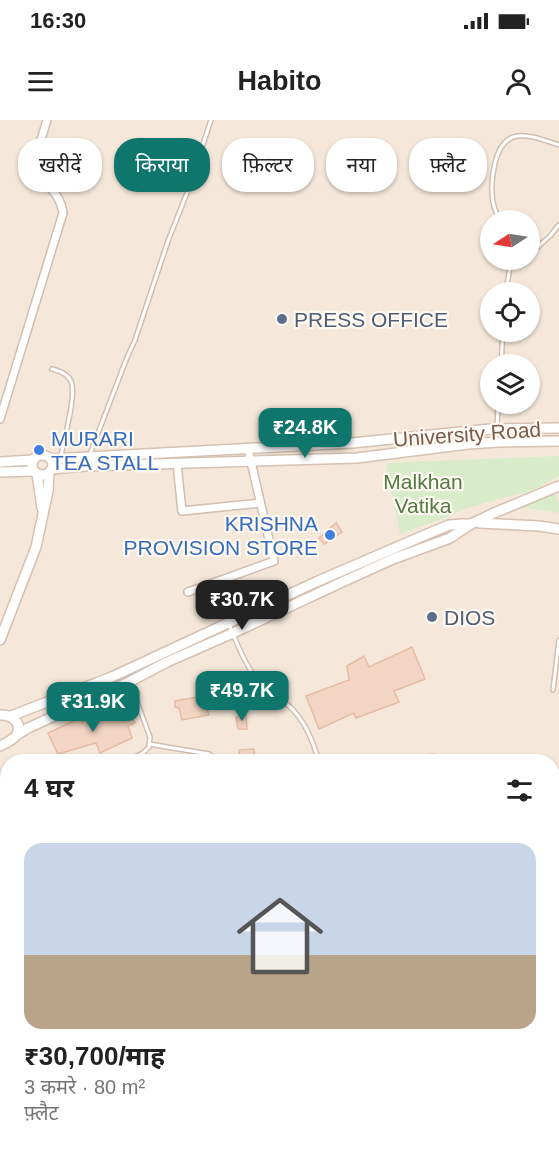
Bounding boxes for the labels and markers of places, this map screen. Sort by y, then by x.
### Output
place label: PRESS OFFICE [294,308,448,331]
marker: PRESS OFFICE [275,312,289,326]
pin: ₹24.8K [256,408,354,459]
place label: MURARI TEA STALL [51,427,159,474]
marker: MURARI TEA STALL [32,443,46,457]
place label: KRISHNA PROVISION STORE [124,512,318,559]
marker: KRISHNA PROVISION STORE [323,528,337,542]
pin: ₹30.7K [193,580,291,631]
place label: DIOS [444,606,495,629]
marker: DIOS [425,610,439,624]
pin: ₹49.7K [193,671,291,722]
pin: ₹31.9K [44,682,142,733]

